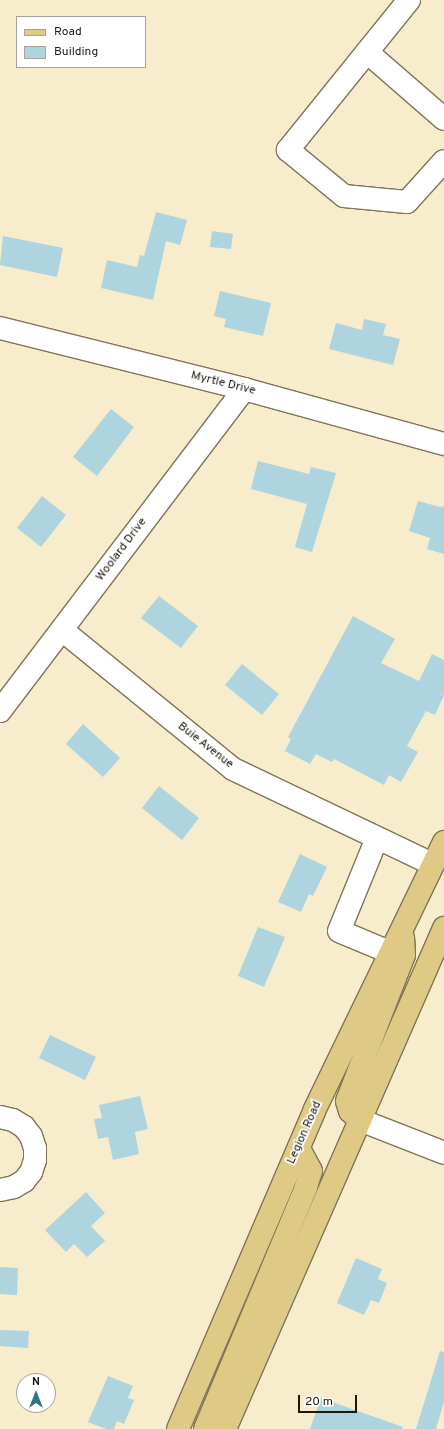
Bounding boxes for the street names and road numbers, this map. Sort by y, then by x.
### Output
street label: Myrtle Drive [189,369,257,399]
street label: Woolard Drive [94,516,150,584]
street label: Buie Avenue [174,720,236,772]
street label: Legion Road [285,1099,325,1167]

